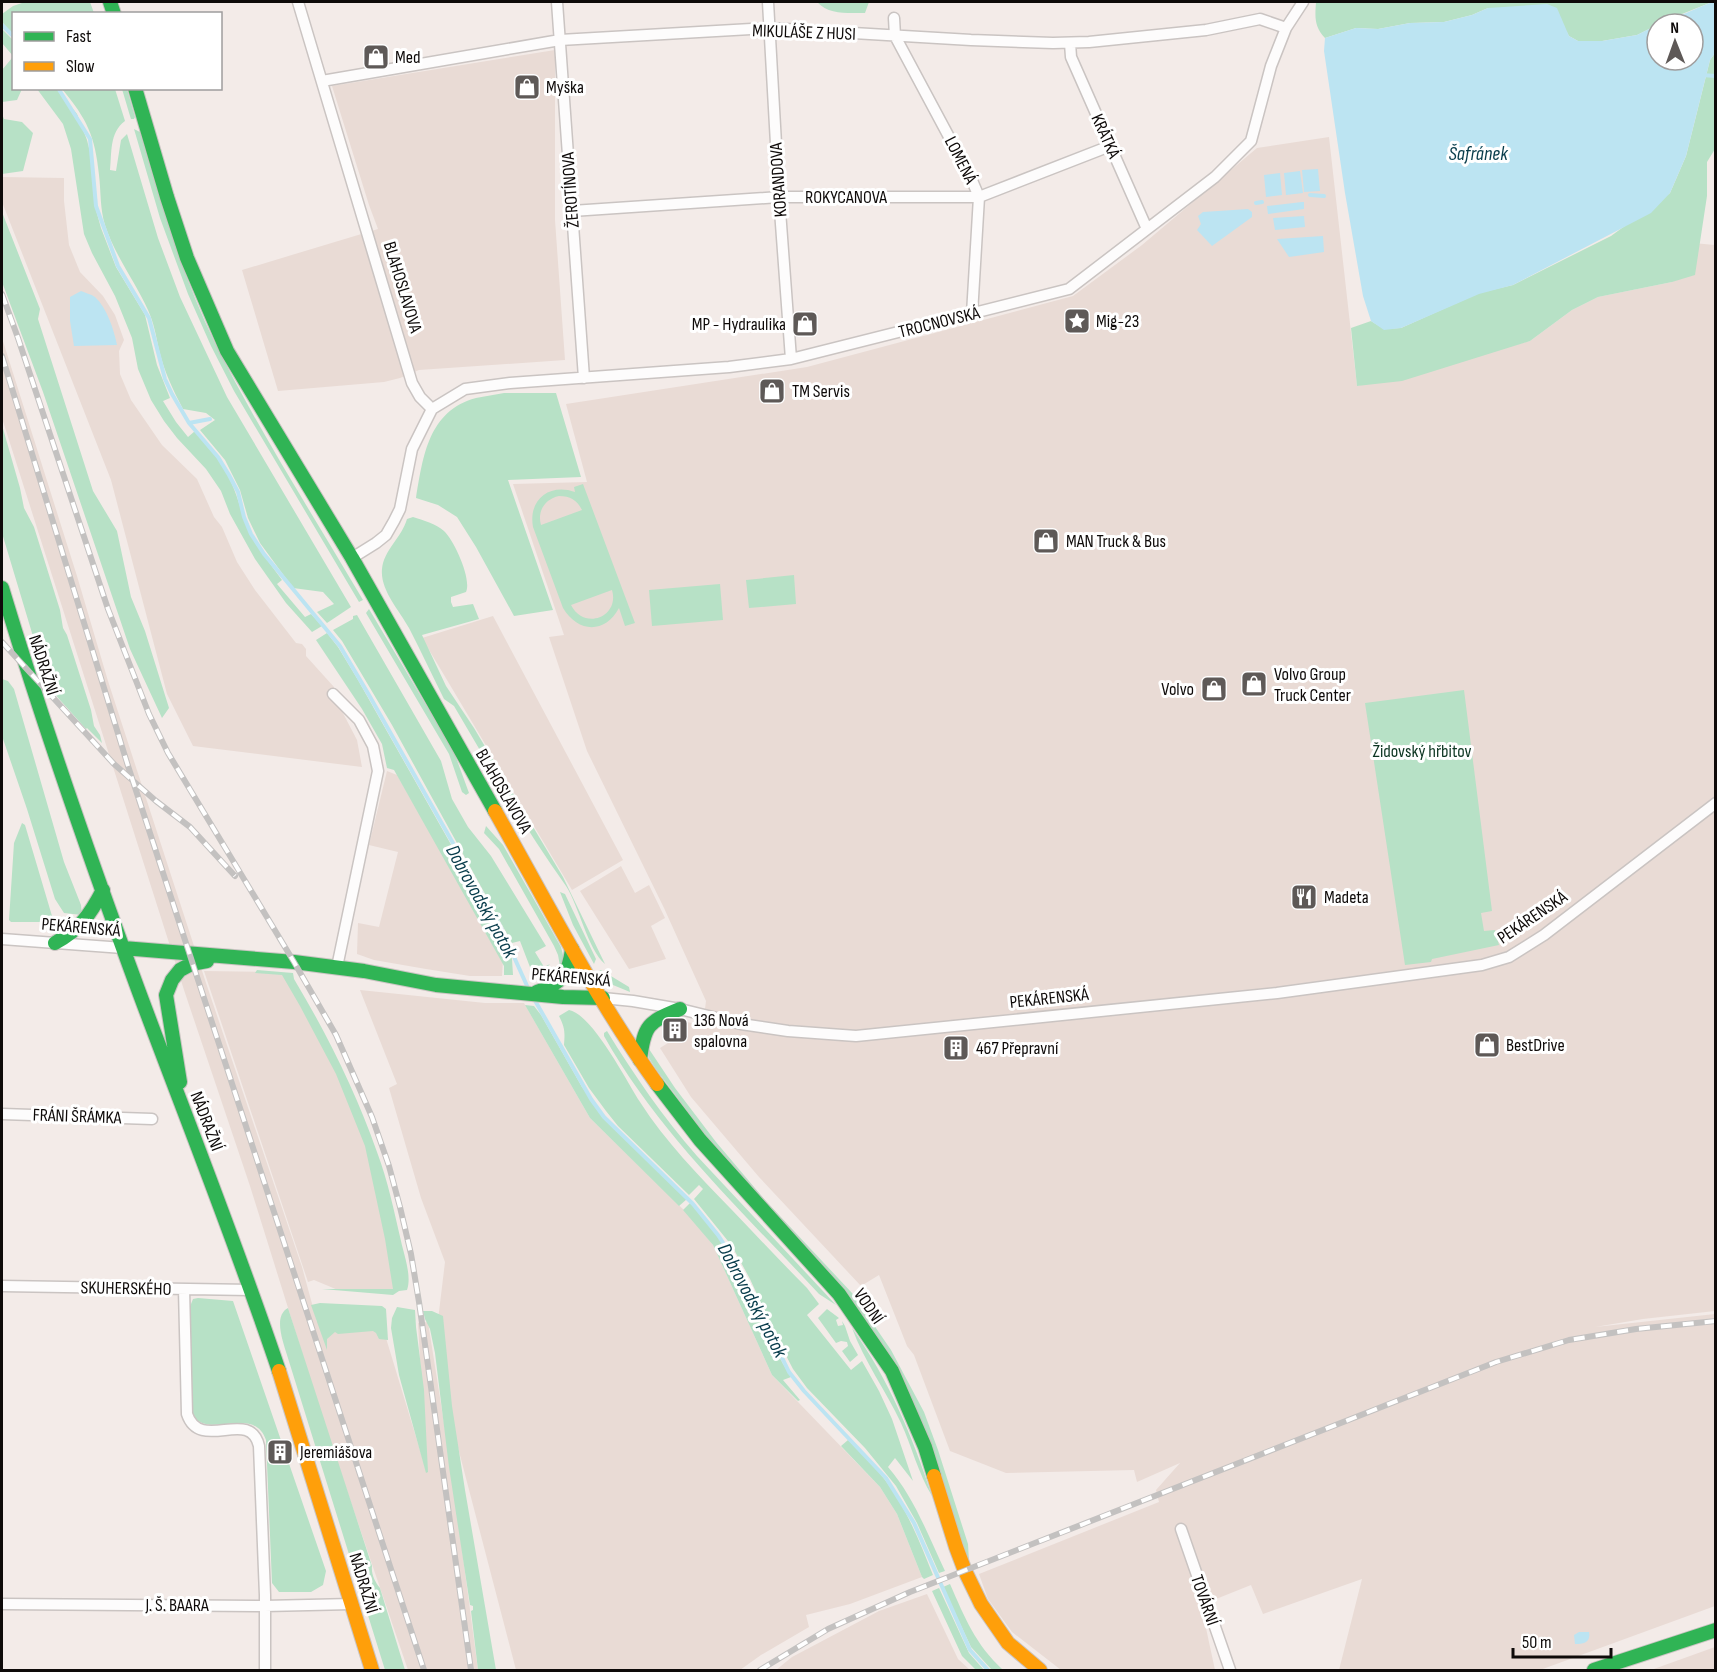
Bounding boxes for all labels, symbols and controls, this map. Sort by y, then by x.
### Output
legend [12,12,222,90]
north arrow [1645,12,1705,72]
text: N [1670,19,1679,38]
street label: MIKULÁŠE Z HUSI [752,20,856,45]
text: Fast [66,26,92,47]
shop icon: Med [361,42,391,72]
place label: Med [395,47,420,68]
text: Slow [66,56,95,77]
shop icon: Myška [512,72,542,102]
place label: Myška [546,77,584,98]
street label: KRÁTKÁ [1087,111,1125,162]
street label: LOMENÁ [940,133,981,188]
street label: KORANDOVA [765,142,792,218]
water label: Šafránek [1448,142,1508,166]
street label: ŽEROTÍNOVA [557,151,584,229]
street label: ROKYCANOVA [805,187,887,208]
street label: BLAHOSLAVOVA [379,239,426,336]
street label: TROCNOVSKÁ [896,302,982,343]
place icon: Mig-23 [1062,306,1092,336]
shop icon: MP - Hydraulika [790,309,820,339]
place label: Mig-23 [1096,311,1139,332]
place label: MP - Hydraulika [692,314,786,335]
shop icon: TM Servis [757,376,787,406]
place label: TM Servis [792,381,850,402]
shop icon: MAN Truck & Bus [1031,526,1061,556]
place label: MAN Truck & Bus [1066,531,1166,552]
street label: NÁDRAŽNÍ [24,632,63,698]
place label: Volvo Group Truck Center [1274,664,1351,706]
shop icon: Volvo Group Truck Center [1239,669,1269,699]
shop icon: Volvo [1199,674,1229,704]
place label: Volvo [1161,679,1194,700]
park label: Židovský hřbitov [1372,741,1472,762]
street label: BLAHOSLAVOVA [471,745,536,838]
water label: Dobrovodský potok [440,841,522,963]
restaurant icon: Madeta [1289,882,1319,912]
street label: PEKÁRENSKÁ [1493,886,1571,948]
place label: Madeta [1324,887,1369,908]
street label: PEKÁRENSKÁ [40,914,122,941]
street label: PEKÁRENSKÁ [530,964,612,991]
street label: PEKÁRENSKÁ [1008,984,1090,1013]
place label: 136 Nová spalovna [694,1010,749,1052]
building icon: 136 Nová spalovna [660,1015,690,1045]
shop icon: BestDrive [1472,1030,1502,1060]
building icon: 467 Přepravní [941,1033,971,1063]
place label: BestDrive [1506,1035,1565,1056]
place label: 467 Přepravní [976,1038,1059,1059]
street label: NÁDRAŽNÍ [186,1088,228,1154]
street label: FRÁNI ŠRÁMKA [32,1104,122,1129]
water label: Dobrovodský potok [712,1239,792,1362]
street label: SKUHERSKÉHO [80,1277,172,1300]
street label: VODNÍ [849,1284,888,1328]
building icon: Jeremiášova [265,1437,295,1467]
place label: Jeremiášova [299,1442,372,1463]
street label: NÁDRAŽNÍ [344,1550,383,1616]
street label: TOVÁRNÍ [1186,1572,1223,1629]
street label: J. Š. BAARA [144,1595,209,1616]
scale bar [1513,1621,1610,1659]
text: 50 m [1522,1632,1552,1653]

